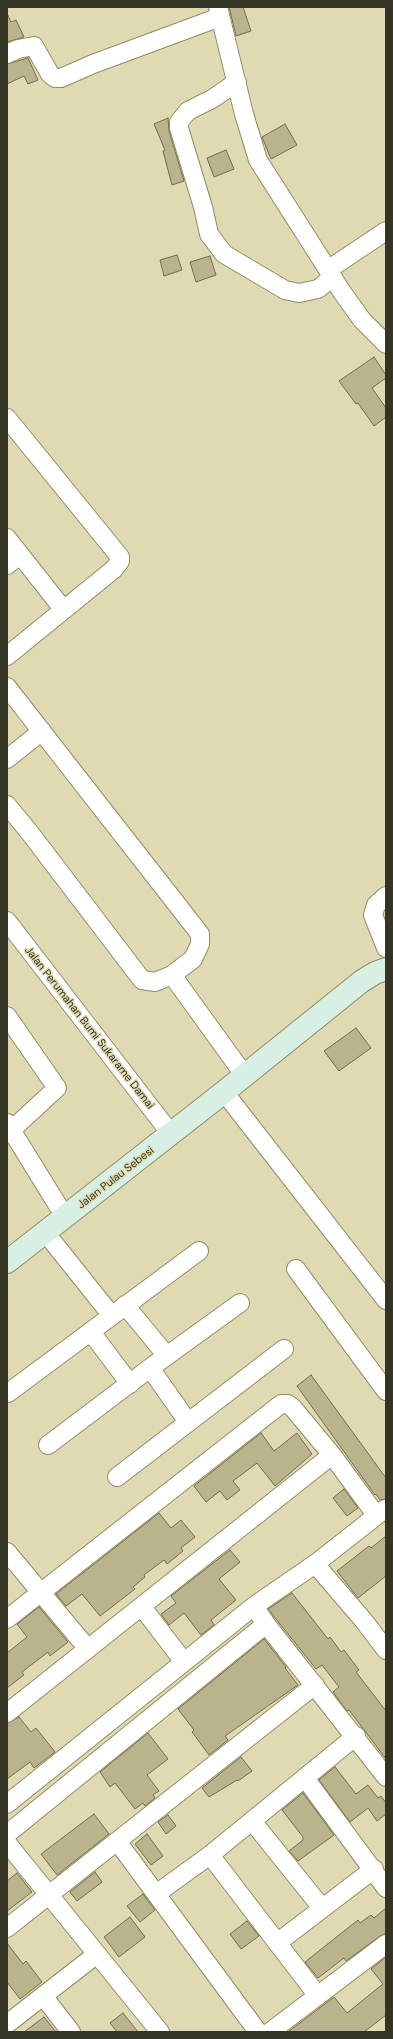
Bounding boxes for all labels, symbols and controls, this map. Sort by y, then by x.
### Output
street label: Jalan Perumahan Bumi Sukarame Damai [21,944,157,1112]
street label: Jalan Pulau Sebesi [75,1144,157,1212]

